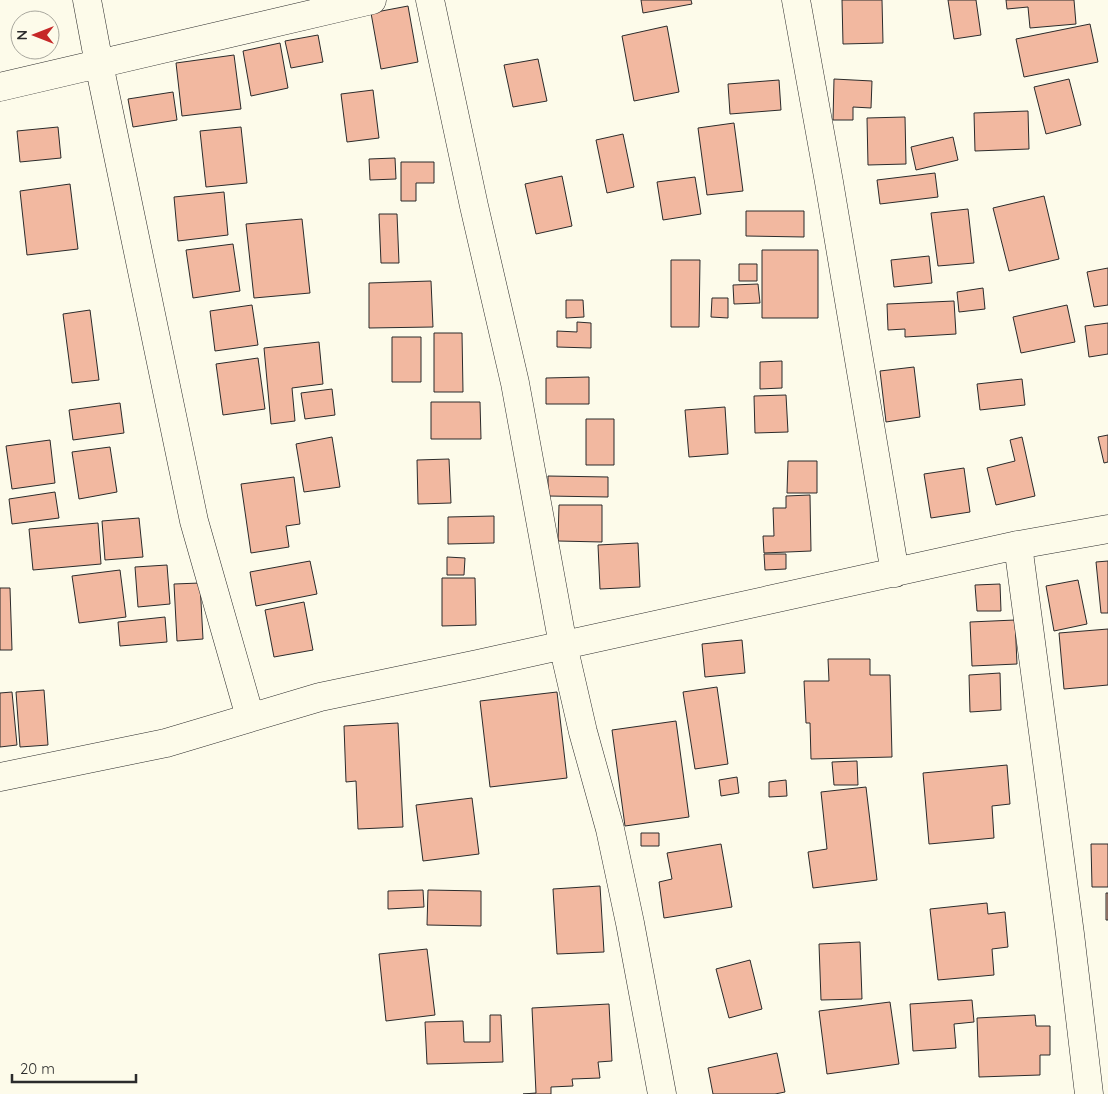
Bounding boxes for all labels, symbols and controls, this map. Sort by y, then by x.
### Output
north arrow [10,10,60,60]
text: N [13,30,31,40]
scale bar [12,1052,136,1084]
text: 20 m [20,1059,55,1078]

